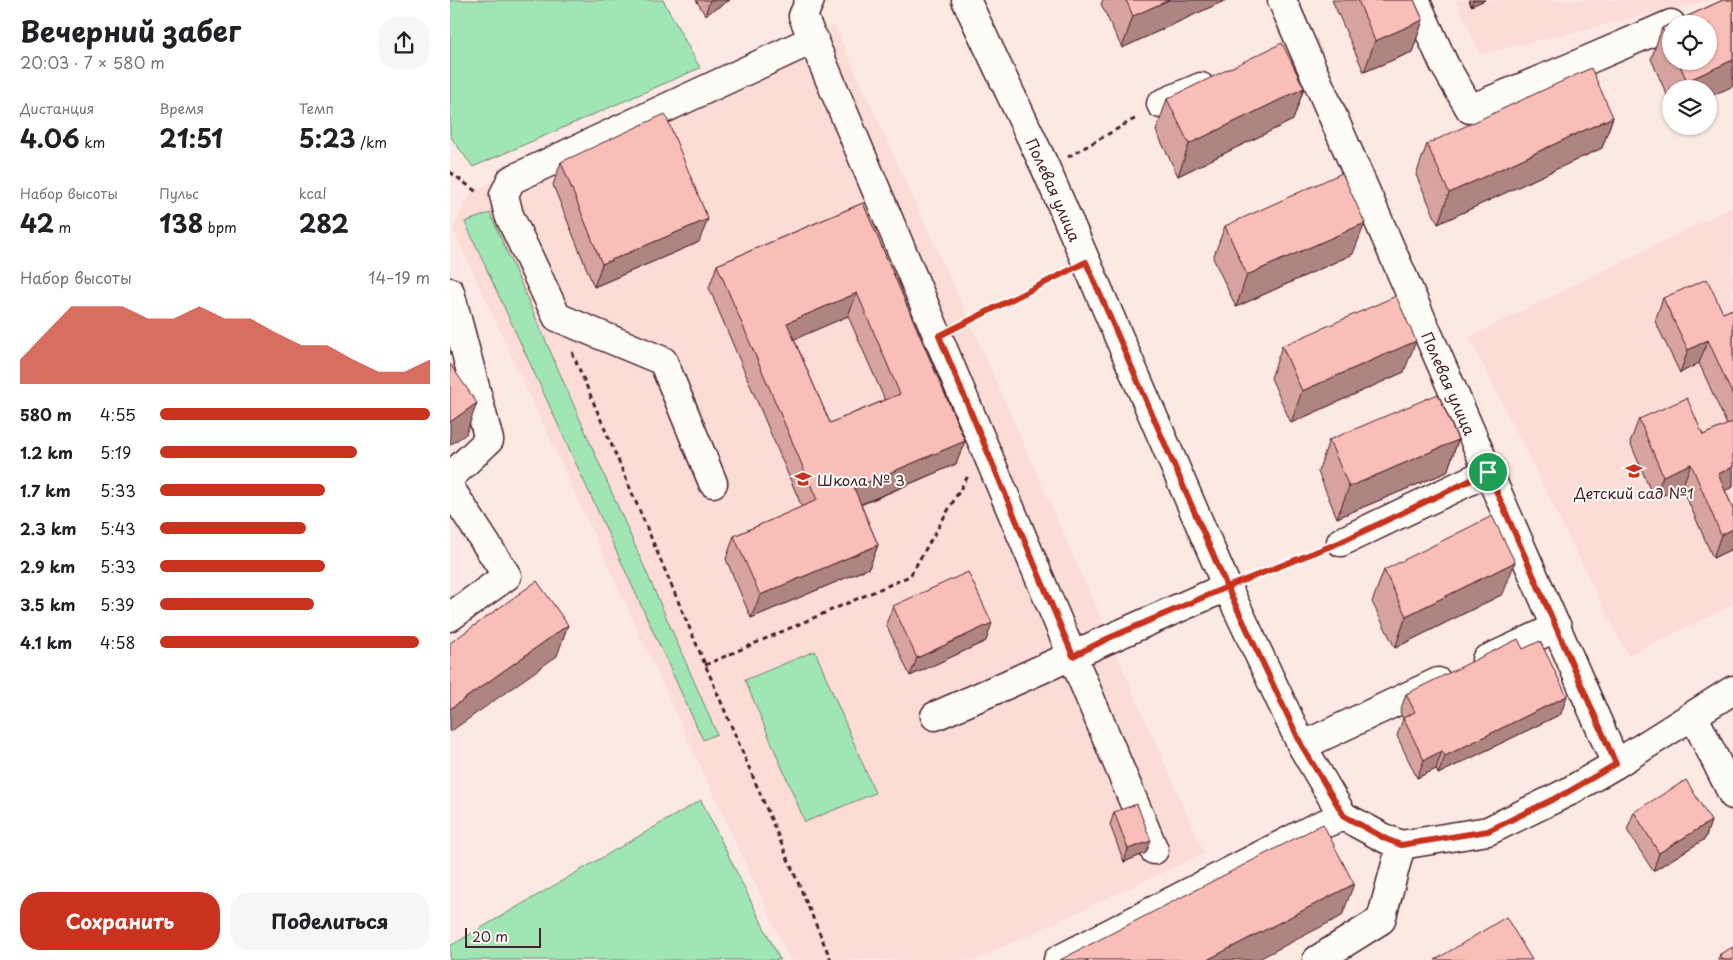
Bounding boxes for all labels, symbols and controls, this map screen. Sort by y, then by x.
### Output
text: Вечерний забег [20,9,241,52]
map controls [1662,15,1717,135]
button: locate [1662,15,1717,70]
button: share [378,17,430,69]
text: 20:03 · 7 × 580 m [20,50,165,74]
button: layers [1662,80,1717,135]
text: Дистанция [20,98,94,119]
text: Время [159,98,204,119]
text: Темп [299,98,334,119]
text: 4.06 [20,119,80,157]
text: 21:51 [159,119,223,157]
text: 5:23 [299,119,356,157]
text: km [80,132,105,153]
text: /km [356,132,387,153]
street label: Полевая улица [1021,134,1088,245]
text: Набор высоты [20,183,118,204]
text: Пульс [159,183,199,204]
text: kcal [299,183,327,204]
text: 42 [20,204,54,242]
text: 138 [159,204,203,242]
text: 282 [299,204,349,242]
text: m [54,217,71,238]
text: bpm [203,217,237,238]
text: Набор высоты [20,265,132,289]
text: 14–19 m [368,265,430,289]
street label: Полевая улица [1417,327,1482,439]
text: 580 m [20,402,72,426]
text: 4:55 [100,402,136,426]
text: 1.2 km [20,440,73,464]
text: 5:19 [100,440,131,464]
pin [1467,451,1509,493]
icon: arrive [1474,458,1502,486]
school or university icon: Детский сад №1 [1624,461,1644,481]
place label: Школа № 3 [817,468,905,491]
school or university icon: Школа № 3 [793,469,813,489]
text: 1.7 km [20,478,71,502]
text: 5:33 [100,478,136,502]
place label: Детский сад №1 [1573,481,1694,504]
text: 2.3 km [20,516,76,540]
text: 5:43 [100,516,136,540]
text: 2.9 km [20,554,75,578]
text: 5:33 [100,554,136,578]
text: 3.5 km [20,592,75,616]
text: 5:39 [100,592,134,616]
text: 4.1 km [20,630,72,654]
text: 4:58 [100,630,135,654]
button: Сохранить [20,892,220,950]
button: Поделиться [230,892,430,950]
scale bar [465,925,541,948]
text: 20 m [472,926,508,947]

